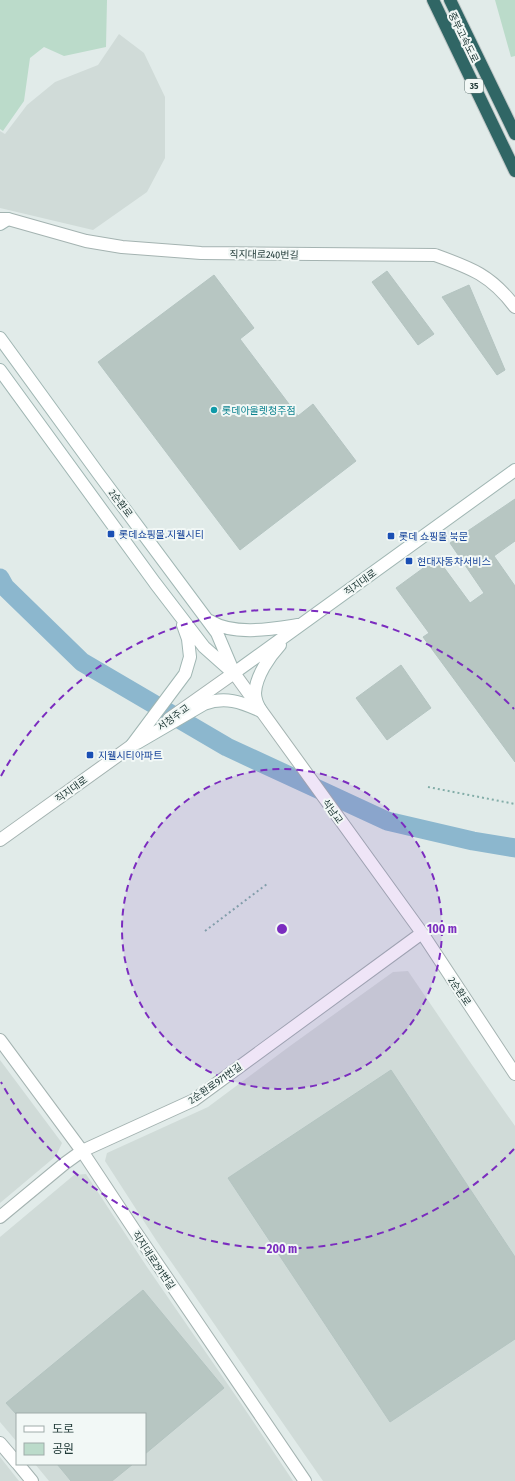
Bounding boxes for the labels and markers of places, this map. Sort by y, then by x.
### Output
marker: 롯데아울렛청주점 [209,405,219,415]
place label: 롯데아울렛청주점 [222,405,296,417]
marker: 롯데쇼핑몰.지웰시티 [106,529,116,539]
place label: 롯데쇼핑몰.지웰시티 [119,529,204,541]
marker: 롯데 쇼핑몰 북문 [386,531,396,541]
place label: 롯데 쇼핑몰 북문 [399,531,468,543]
marker: 현대자동차서비스 [404,556,414,566]
place label: 현대자동차서비스 [417,556,491,568]
marker: 지웰시티아파트 [85,750,95,760]
place label: 지웰시티아파트 [98,750,162,762]
centre of rings [275,922,289,936]

